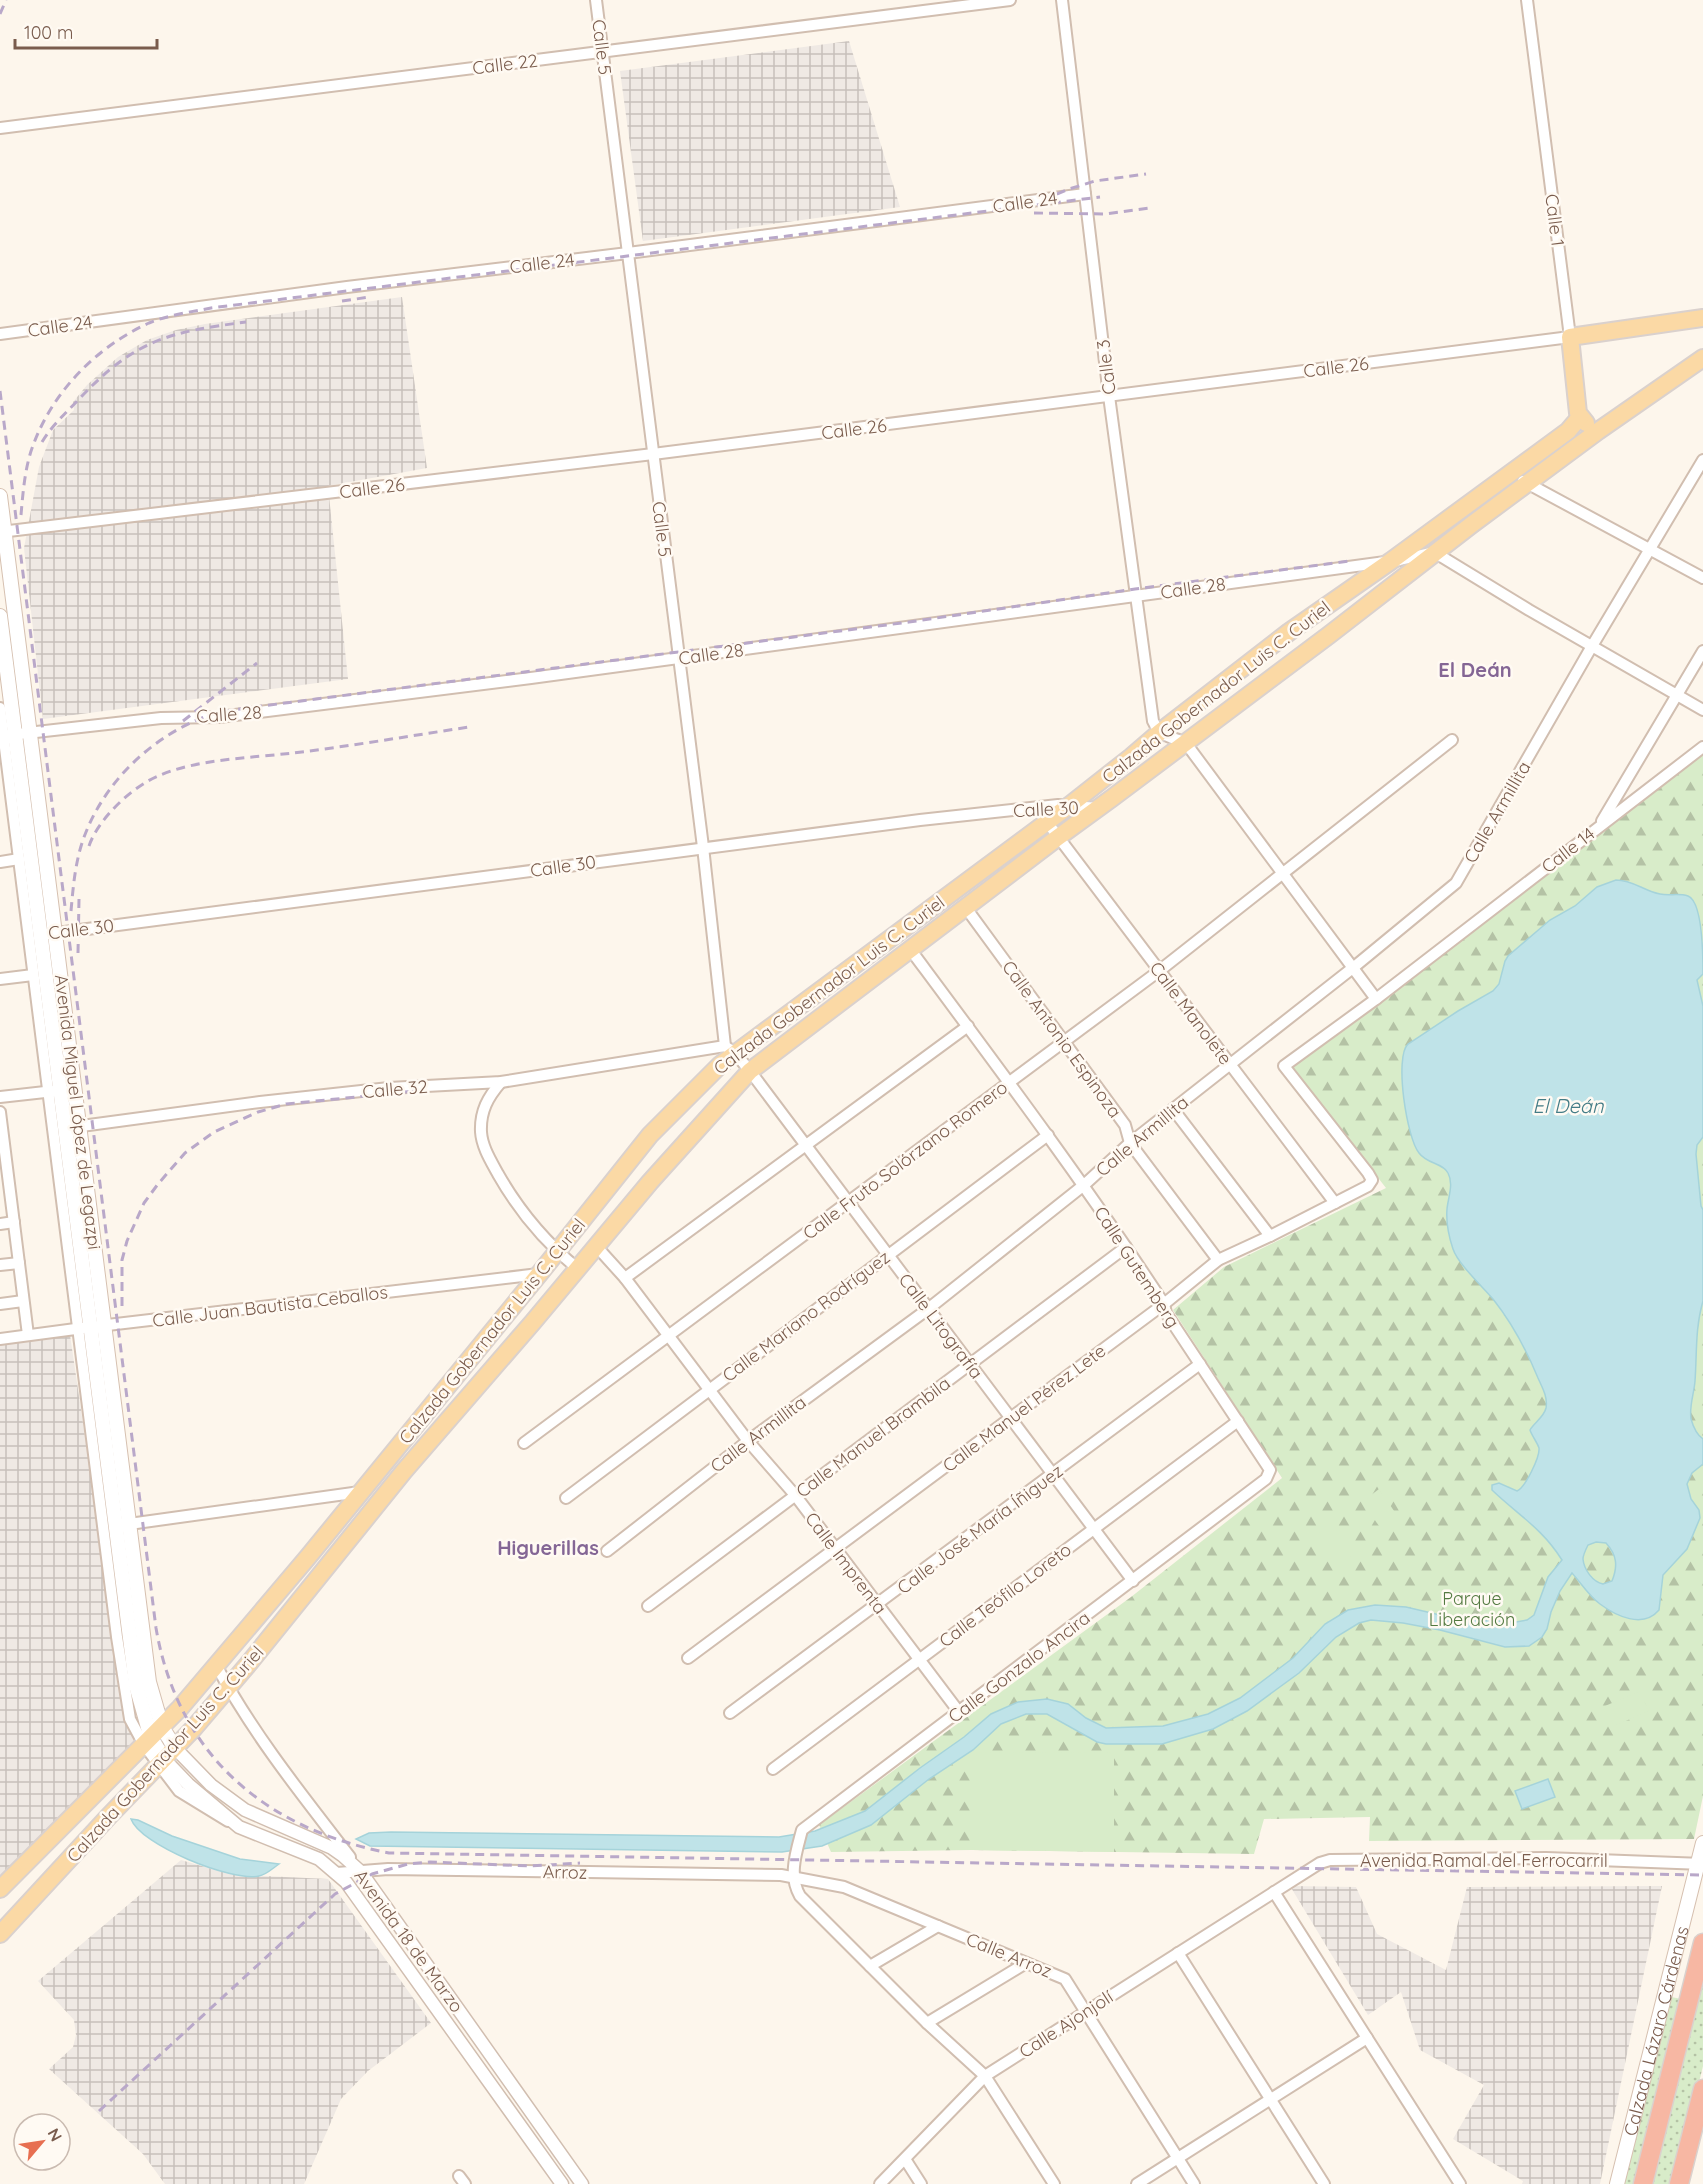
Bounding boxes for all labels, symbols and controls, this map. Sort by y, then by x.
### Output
scale bar [15,12,158,50]
street label: Calle 5 [587,18,617,76]
text: 100 m [24,21,73,44]
street label: Calle 22 [471,49,539,79]
street label: Calle 24 [991,186,1059,218]
street label: Calle 1 [1540,193,1570,247]
street label: Calle 24 [508,248,576,278]
street label: Calle 24 [26,310,94,342]
street label: Calle 3 [1091,338,1121,396]
street label: Calle 26 [1302,352,1370,382]
street label: Calle 26 [820,414,888,444]
street label: Calle 26 [338,473,406,503]
street label: Calle 5 [647,500,677,558]
street label: Calle 28 [1159,572,1227,604]
street label: Calzada Gobernador Luis C. Curiel [1097,596,1335,788]
street label: Calle 28 [677,638,745,670]
district label: El Deán [1438,657,1512,682]
street label: Calle 28 [196,700,262,728]
street label: Calle Armillita [1459,757,1535,867]
street label: Calle 30 [1012,796,1080,822]
street label: Calle 14 [1537,822,1599,878]
street label: Calle 30 [529,850,597,882]
street label: Calzada Gobernador Luis C. Curiel [709,891,949,1079]
street label: Calle 30 [47,914,115,944]
street label: Calle Antonio Espinoza [997,956,1127,1122]
street label: Calle Manolete [1145,957,1237,1069]
street label: Avenida Miguel López de Legazpi [50,973,106,1251]
street label: Calle 32 [361,1075,429,1103]
street label: Calle Fruto Solórzano Romero [798,1075,1012,1245]
street label: Calle Armillita [1091,1091,1193,1181]
water label: El Deán [1532,1093,1604,1118]
street label: Calle Gutemberg [1089,1202,1185,1332]
street label: Calzada Gobernador Luis C. Curiel [394,1214,590,1448]
street label: Calle Mariano Rodríguez [718,1245,894,1387]
street label: Calle Litografía [894,1269,988,1383]
street label: Calle Juan Bautista Ceballos [151,1280,389,1332]
street label: Calle Manuel Pérez Lete [938,1339,1110,1477]
street label: Calle Manuel Brambila [791,1372,955,1502]
street label: Calle Armillita [706,1391,810,1477]
street label: Calle José María Íñiguez [892,1459,1068,1599]
street label: Calle Imprenta [800,1507,892,1619]
district label: Higuerillas [497,1535,599,1560]
street label: Calle Teófilo Loreto [934,1538,1076,1652]
park label: Parque Liberación [1429,1587,1515,1631]
street label: Calle Gonzalo Ancira [943,1606,1095,1728]
street label: Calzada Gobernador Luis C. Curiel [62,1641,268,1867]
street label: Avenida Ramal del Ferrocarril [1360,1849,1608,1872]
street label: Arroz [543,1860,587,1884]
street label: Avenida 18 de Marzo [349,1865,469,2017]
street label: Calzada Lázaro Cárdenas [1618,1923,1693,2138]
street label: Calle Arroz [963,1927,1055,1983]
street label: Calle Ajonjolí [1015,1985,1117,2063]
north arrow [12,2112,72,2172]
text: N [44,2125,67,2145]

